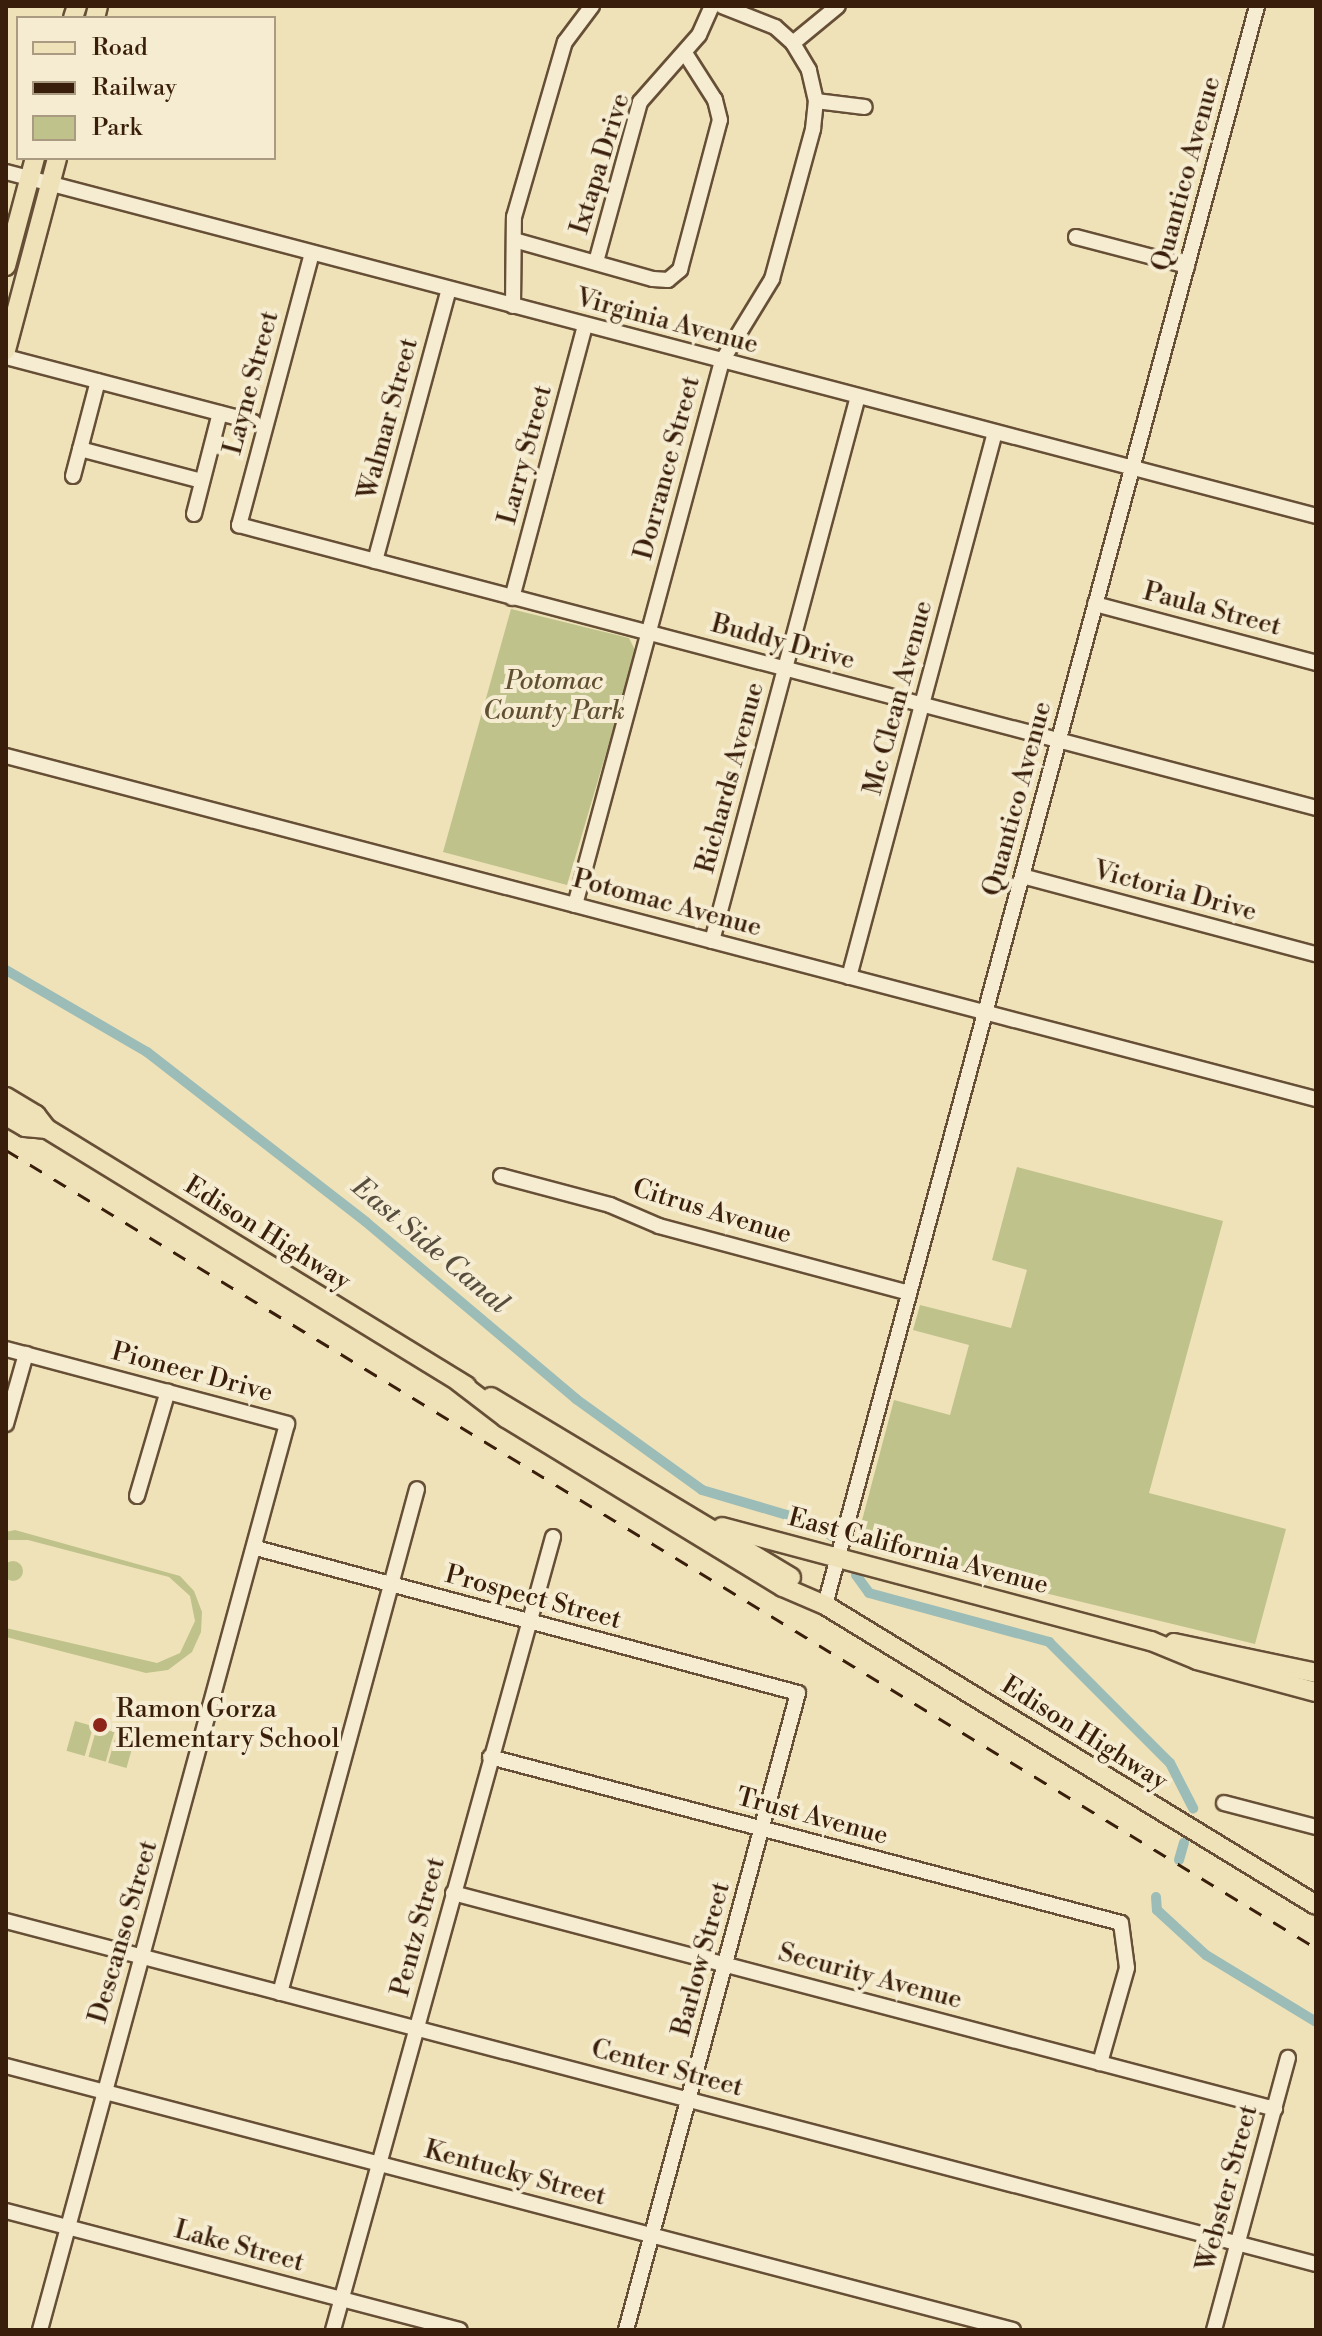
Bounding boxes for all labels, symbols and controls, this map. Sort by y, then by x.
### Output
legend [16,16,276,160]
text: Road [92,33,148,63]
text: Railway [92,73,177,103]
street label: Quantico Avenue [1146,73,1228,275]
street label: Ixtapa Drive [565,90,637,238]
text: Park [92,113,142,143]
street label: Virginia Avenue [573,283,761,361]
street label: Layne Street [218,308,286,458]
street label: Walmar Street [352,335,426,503]
street label: Dorrance Street [629,373,707,563]
street label: Larry Street [492,382,560,528]
street label: Paula Street [1140,577,1284,643]
street label: Mc Clean Avenue [858,597,940,799]
street label: Buddy Drive [708,609,858,677]
park label: Potomac County Park [483,666,625,728]
street label: Richards Avenue [691,679,771,877]
street label: Quantico Avenue [977,698,1059,900]
street label: Victoria Drive [1090,855,1260,929]
street label: Potomac Avenue [569,864,765,944]
street label: Edison Highway [178,1170,356,1298]
water label: East Side Canal [345,1171,515,1321]
street label: Citrus Avenue [629,1173,795,1251]
street label: Pioneer Drive [108,1337,276,1409]
street label: East California Avenue [785,1502,1051,1602]
street label: Prospect Street [441,1559,625,1637]
street label: Edison Highway [995,1670,1173,1798]
place label: Ramon Gorza Elementary School [116,1694,339,1756]
marker: Ramon Gorza Elementary School [91,1716,109,1734]
street label: Trust Avenue [733,1782,891,1852]
street label: Descanso Street [83,1837,165,2027]
street label: Pentz Street [386,1854,452,2000]
street label: Barlow Street [666,1879,738,2039]
street label: Security Avenue [775,1937,965,2017]
street label: Center Street [588,2034,746,2104]
street label: Webster Street [1191,2101,1265,2275]
street label: Kentucky Street [421,2135,609,2213]
street label: Lake Street [171,2215,307,2279]

